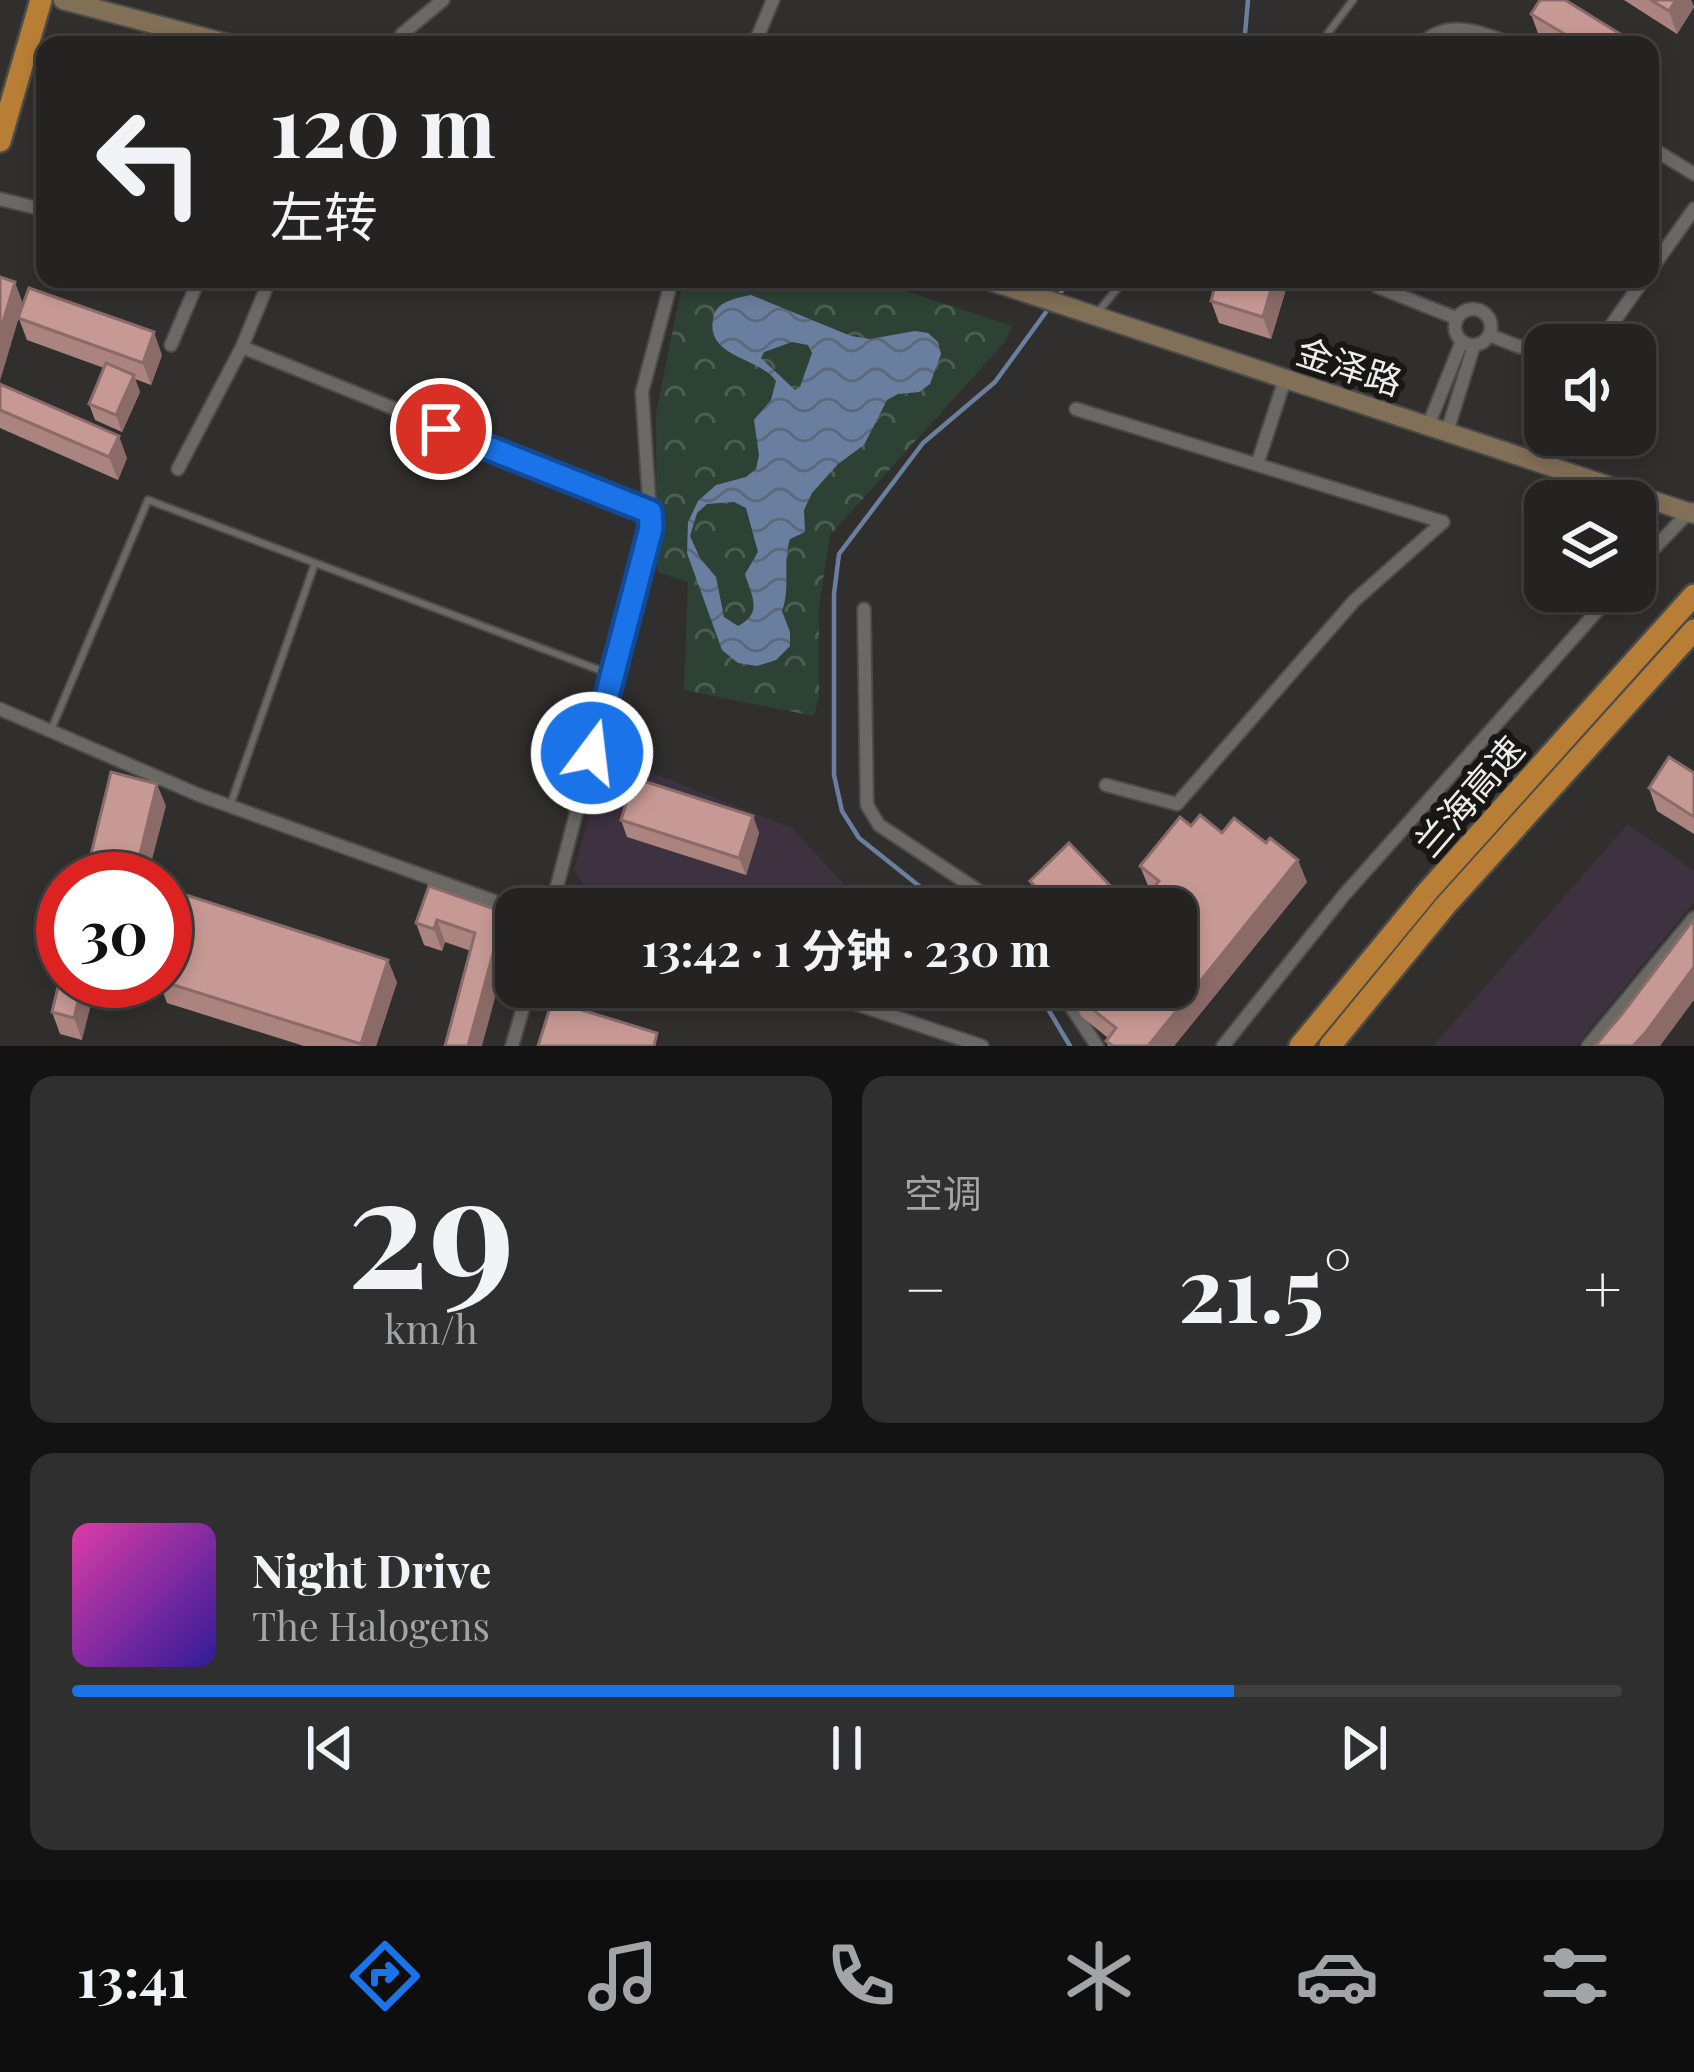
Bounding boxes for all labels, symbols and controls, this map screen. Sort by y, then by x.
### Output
text: 120 m [270,67,496,179]
icon: left [72,84,228,240]
text: 左转 [270,179,378,251]
map controls [1524,324,1656,612]
button: sound [1524,324,1656,456]
street label: 金泽路 [1291,325,1409,405]
pin [390,378,492,480]
icon: arrive [408,396,474,462]
button: layers [1524,480,1656,612]
position arrow [529,690,655,816]
street label: 兰海高速 [1403,725,1533,865]
speed limit sign: 30 [36,852,192,1008]
text: 13:42 · 1 分钟 · 230 m [642,918,1050,978]
text: 29 [347,1120,515,1328]
text: 空调 [904,1166,982,1218]
text: 21.5° [1178,1226,1352,1346]
text: − [904,1243,947,1331]
text: + [1583,1243,1622,1331]
text: km/h [384,1302,478,1354]
text: Night Drive [252,1539,491,1599]
text: The Halogens [252,1599,490,1651]
icon: previous [297,1715,363,1781]
icon: pause [814,1715,880,1781]
icon: next [1331,1715,1397,1781]
icon: directions [343,1934,427,2018]
icon: music [581,1934,665,2018]
icon: phone [819,1934,903,2018]
icon: climate [1057,1934,1141,2018]
icon: car [1295,1934,1379,2018]
icon: filters [1533,1934,1617,2018]
text: 13:41 [77,1940,189,2012]

